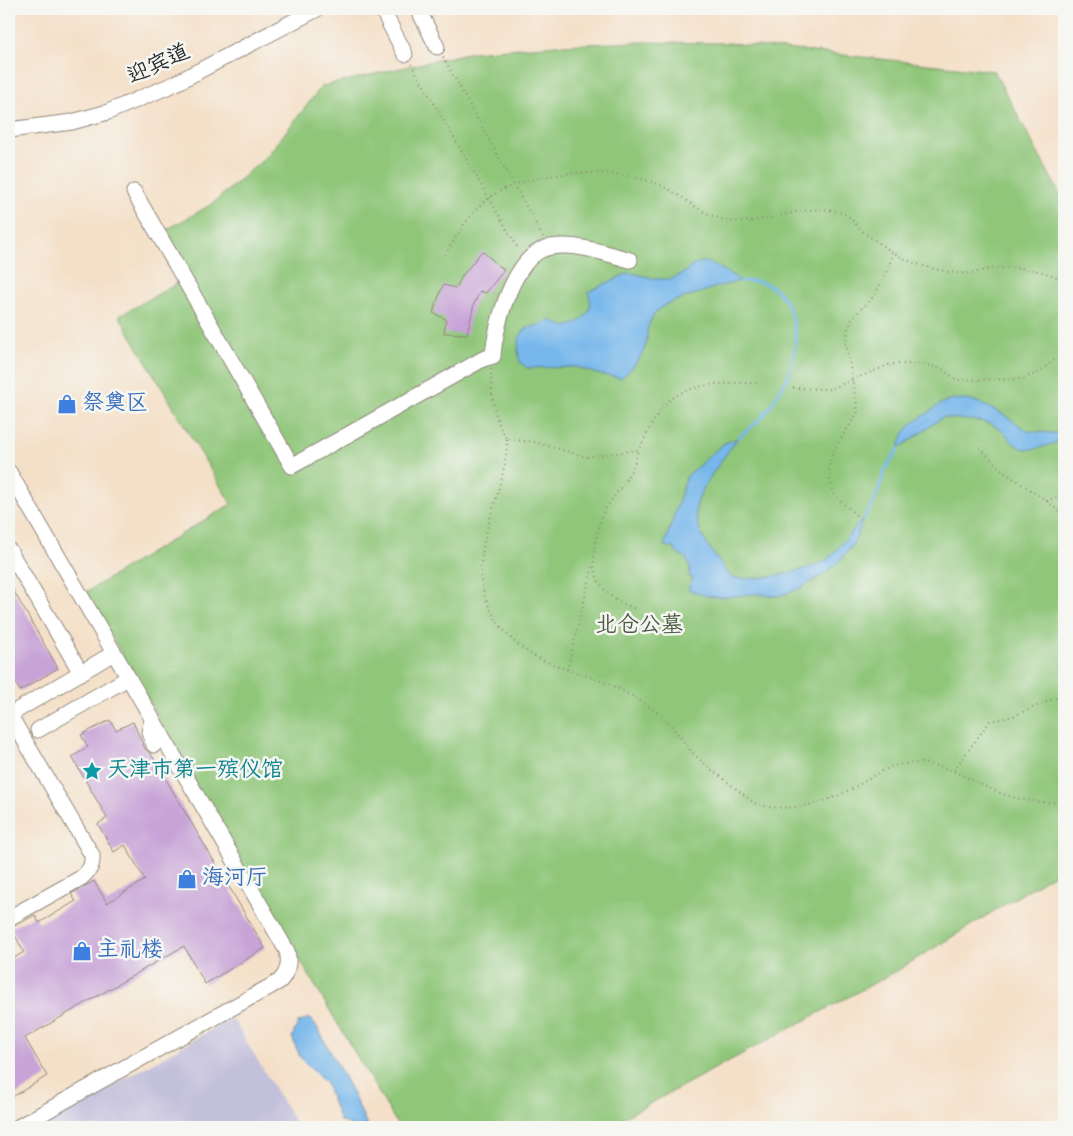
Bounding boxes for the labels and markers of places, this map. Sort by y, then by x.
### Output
place label: 祭奠区 [82,388,148,420]
shop icon: 祭奠区 [56,393,78,415]
place label: 天津市第一殡仪馆 [107,755,283,787]
place icon: 天津市第一殡仪馆 [81,760,103,782]
place label: 海河厅 [202,863,268,895]
shop icon: 海河厅 [176,868,198,890]
place label: 主礼楼 [97,935,163,967]
shop icon: 主礼楼 [71,940,93,962]

